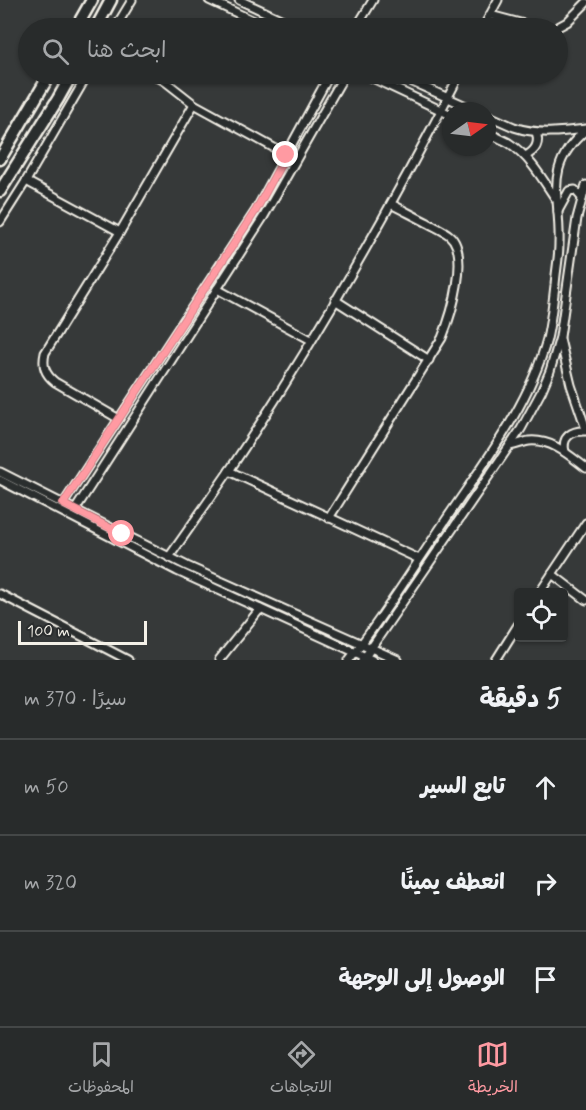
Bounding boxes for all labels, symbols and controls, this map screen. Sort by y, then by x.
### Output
search box [18,18,568,84]
icon: search [39,35,72,68]
text: ابحث هنا [87,37,167,65]
north arrow [442,102,496,156]
route end [272,141,298,167]
route start [108,520,134,546]
map controls [514,588,568,642]
button: locate [514,588,568,642]
scale bar [18,618,147,646]
text: 100 m [27,621,70,642]
text: 5 دقيقة [479,683,562,717]
text: سيرًا · 370 m [24,686,127,713]
icon: ahead [529,771,562,804]
text: تابع السير [421,773,505,801]
text: 50 m [24,774,69,801]
icon: right [529,867,562,900]
text: انعطف يمينًا [401,869,505,897]
text: 320 m [24,870,77,897]
icon: arrive [529,963,562,996]
text: الوصول إلى الوجهة [338,965,505,993]
tab: المحفوظات [68,1038,134,1101]
tab: الاتجاهات [270,1038,332,1101]
tab: الخريطة [468,1038,518,1101]

